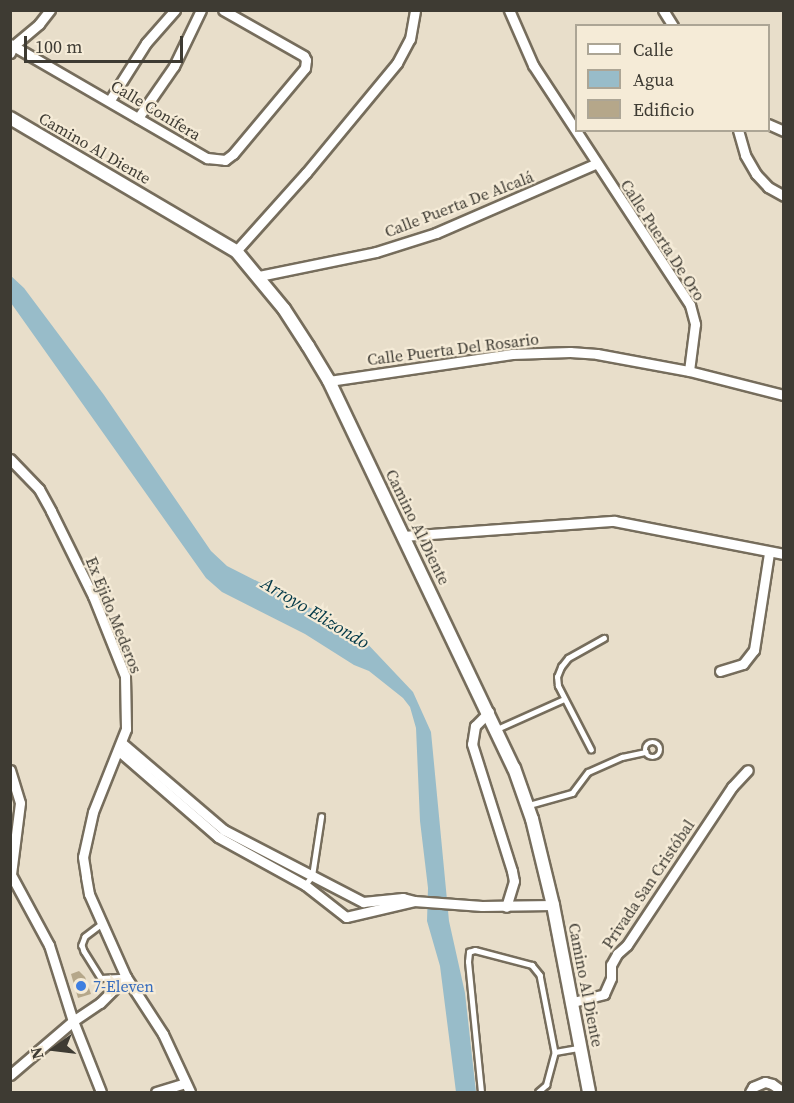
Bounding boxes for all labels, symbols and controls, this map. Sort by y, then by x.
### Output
scale bar [27,24,186,62]
legend [575,24,770,132]
text: 100 m [35,34,82,59]
text: Calle [633,37,673,62]
text: Agua [633,67,674,92]
street label: Calle Conífera [108,76,204,144]
text: Edificio [633,97,694,122]
street label: Camino Al Diente [36,108,154,188]
street label: Calle Puerta De Alcalá [382,167,536,241]
street label: Calle Puerta De Oro [617,176,709,304]
street label: Calle Puerta Del Rosario [366,329,540,369]
street label: Camino Al Diente [382,466,454,588]
street label: Ex Ejido Mederos [82,554,146,676]
water label: Arroyo Elizondo [257,572,373,654]
street label: Privada San Cristóbal [598,816,698,952]
street label: Camino Al Diente [565,921,607,1049]
place label: 7-Eleven [93,976,154,996]
marker: 7-Eleven [74,979,88,993]
north arrow [24,1019,84,1079]
text: N [24,1045,49,1062]

